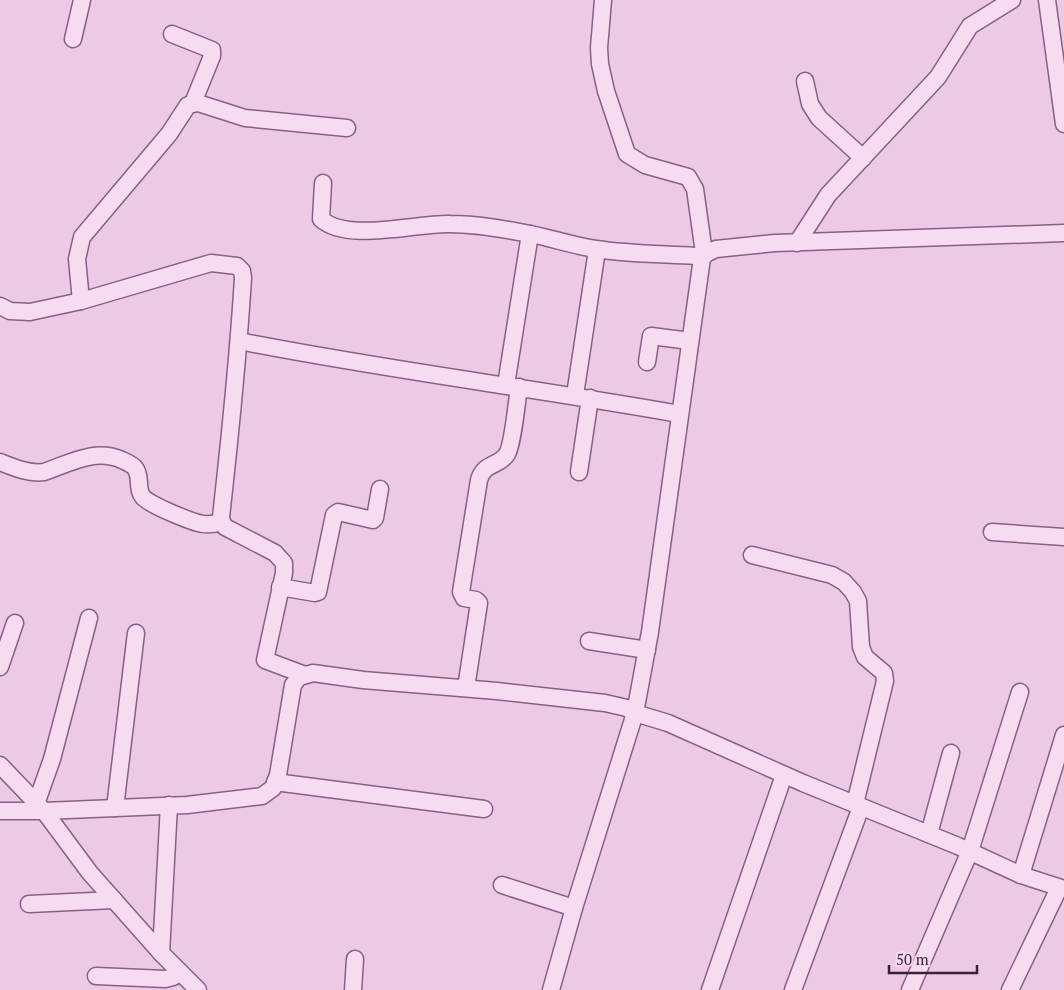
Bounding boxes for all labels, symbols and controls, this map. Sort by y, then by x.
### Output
scale bar [889,942,976,974]
text: 50 m [896,949,929,969]

